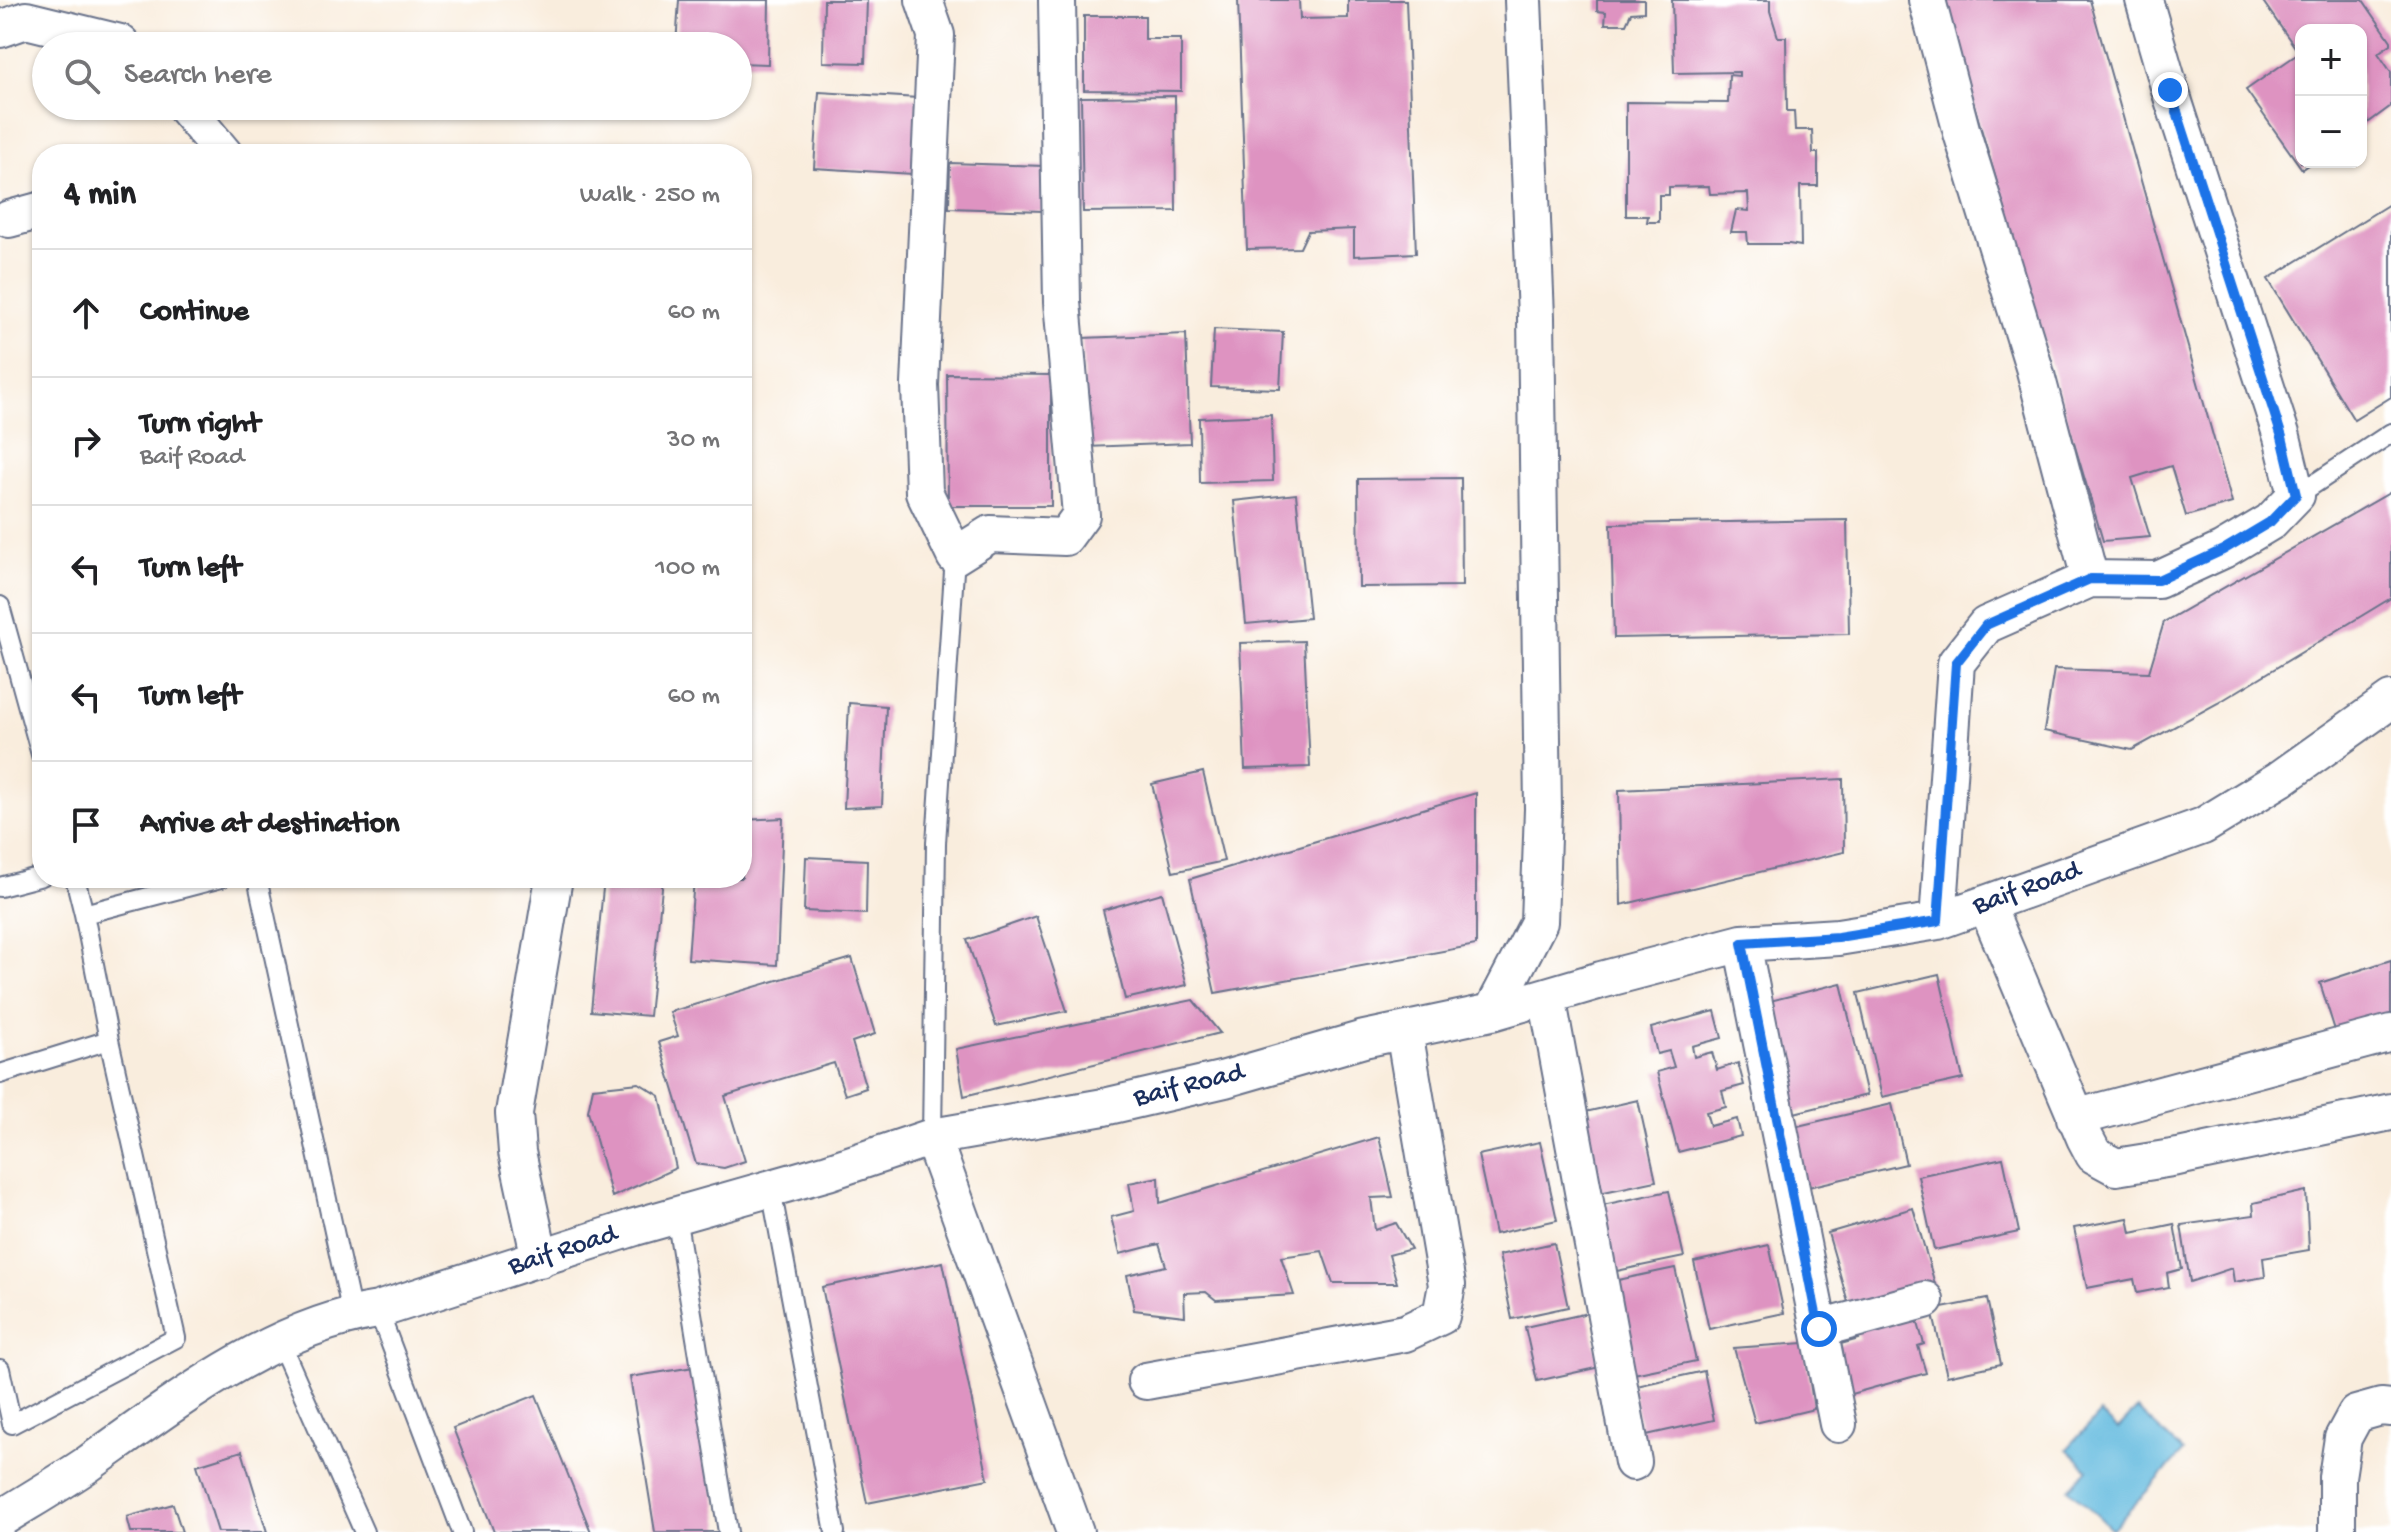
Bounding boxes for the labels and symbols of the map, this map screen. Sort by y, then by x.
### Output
route end [2152,72,2188,108]
street label: Baif Road [1968,853,2088,924]
street label: Baif Road [1130,1056,1250,1116]
street label: Baif Road [504,1217,624,1284]
route start [1801,1311,1837,1347]

